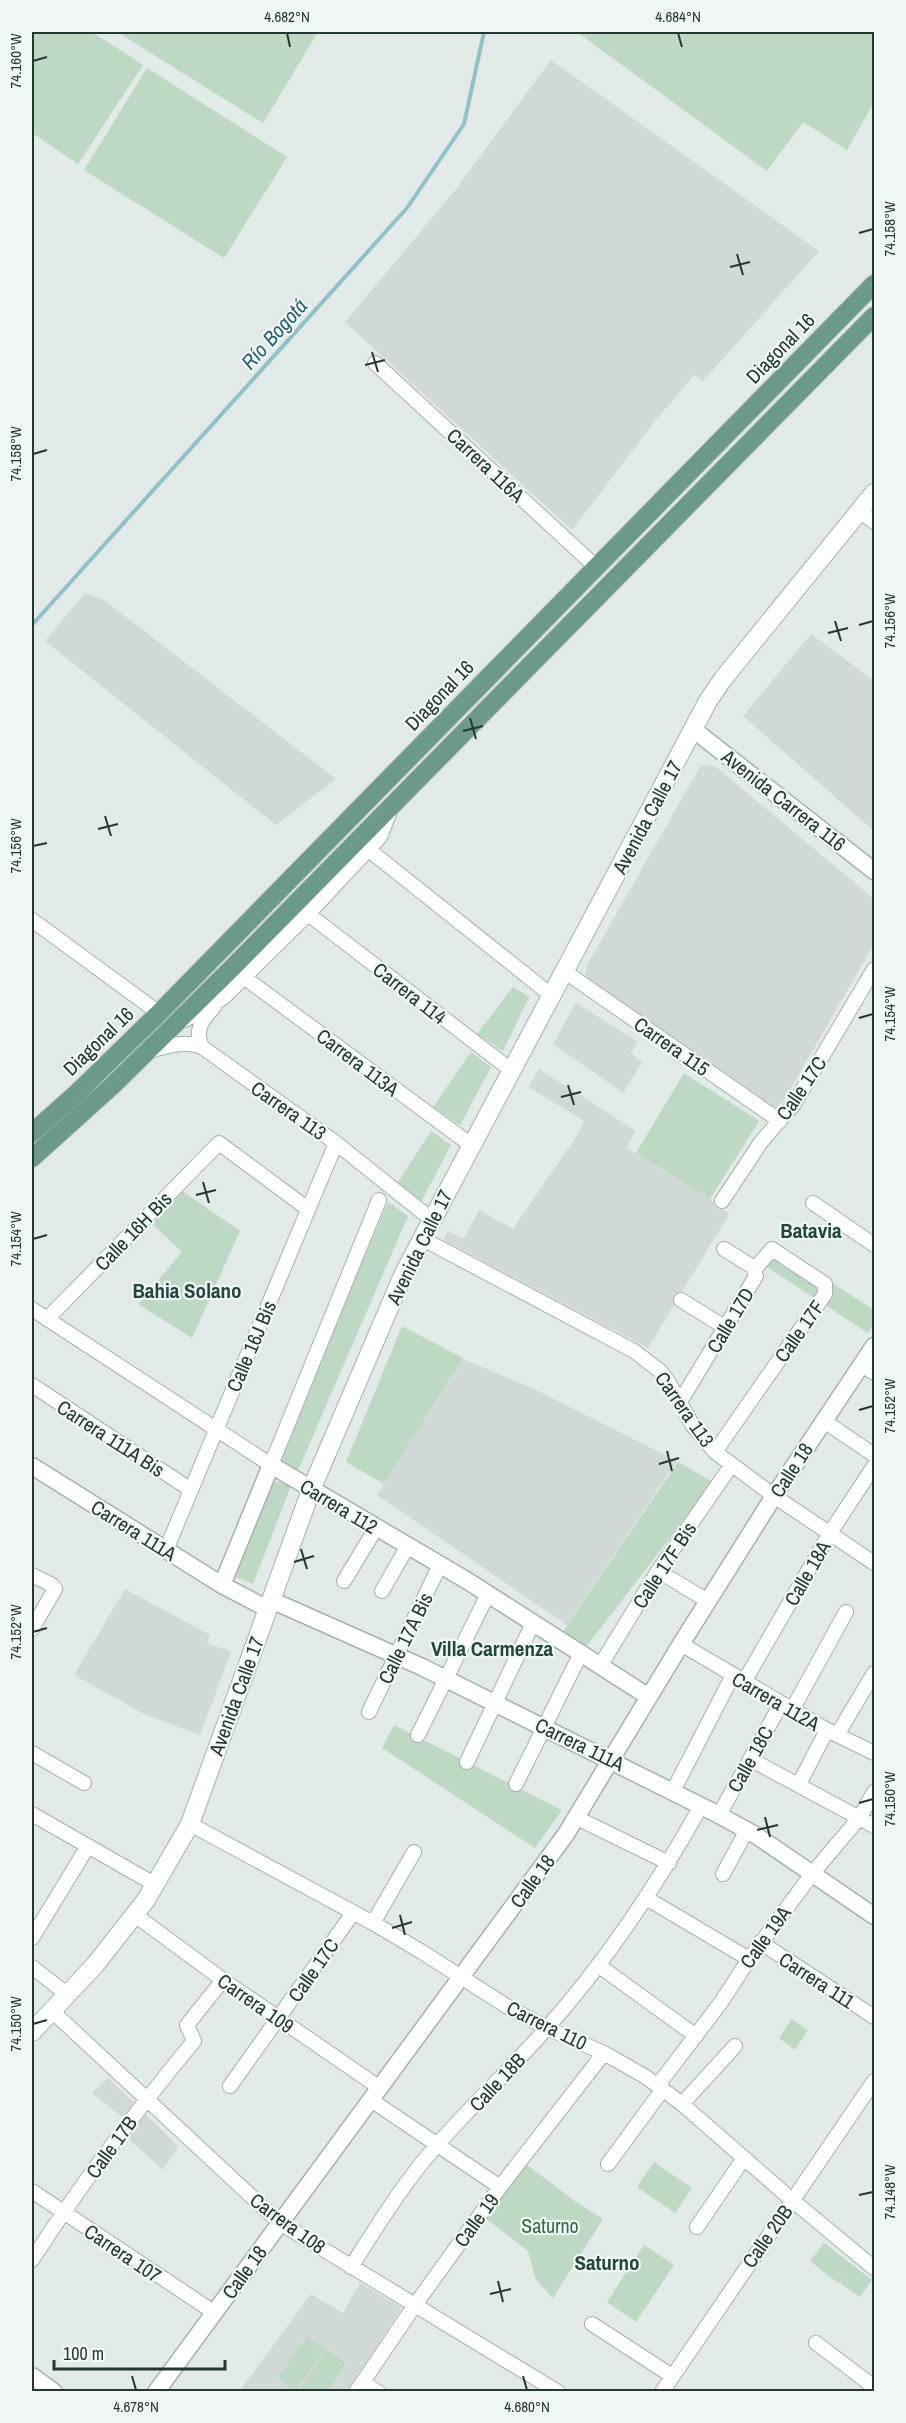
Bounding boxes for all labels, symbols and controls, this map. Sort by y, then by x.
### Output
text: 4.682°N [264,6,310,27]
text: 4.684°N [655,6,701,27]
text: 74.160°W [5,33,26,89]
text: 74.158°W [879,201,900,257]
water label: Río Bogotá [234,292,314,376]
street label: Diagonal 16 [740,307,820,389]
street label: Carrera 116A [441,422,531,508]
text: 74.158°W [5,426,26,482]
text: 74.156°W [879,593,900,649]
street label: Diagonal 16 [399,654,479,736]
street label: Avenida Carrera 116 [715,742,852,857]
street label: Avenida Calle 17 [605,756,688,879]
text: 74.156°W [5,818,26,874]
street label: Carrera 114 [368,956,452,1030]
text: 74.154°W [879,986,900,1042]
street label: Diagonal 16 [57,1001,139,1081]
street label: Carrera 115 [629,1010,715,1082]
street label: Carrera 113A [311,1022,405,1102]
street label: Calle 17C [770,1050,832,1125]
street label: Carrera 113 [246,1074,332,1146]
street label: Avenida Calle 17 [379,1185,458,1310]
street label: Calle 16H Bis [88,1186,178,1276]
text: 74.154°W [5,1211,26,1267]
district label: Batavia [780,1216,842,1245]
district label: Bahia Solano [132,1276,242,1305]
street label: Calle 17D [700,1282,760,1358]
street label: Calle 17F [768,1295,830,1367]
street label: Calle 16J Bis [220,1296,282,1396]
street label: Carrera 113 [649,1366,721,1452]
text: 74.152°W [879,1378,900,1434]
street label: Carrera 111A Bis [52,1393,170,1483]
street label: Calle 18 [763,1437,819,1503]
street label: Carrera 112 [295,1472,383,1540]
street label: Carrera 111A [86,1493,182,1567]
street label: Calle 17F Bis [626,1516,702,1614]
street label: Calle 18A [778,1535,836,1611]
street label: Calle 17A Bis [371,1588,439,1688]
text: 74.152°W [5,1604,26,1660]
street label: Avenida Calle 17 [202,1633,270,1760]
district label: Villa Carmenza [431,1634,554,1663]
street label: Carrera 112A [727,1665,825,1737]
street label: Carrera 111A [531,1711,629,1777]
street label: Calle 18C [721,1721,779,1797]
text: 74.150°W [879,1771,900,1827]
street label: Calle 18 [503,1849,561,1913]
street label: Calle 19A [733,1900,797,1974]
street label: Calle 17C [281,1933,345,2007]
street label: Carrera 111 [774,1946,860,2014]
street label: Carrera 109 [212,1967,300,2039]
street label: Carrera 110 [502,1994,592,2056]
text: 74.150°W [5,1996,26,2052]
street label: Calle 18B [463,2047,531,2117]
street label: Calle 17B [79,2110,143,2184]
text: 74.148°W [879,2164,900,2220]
street label: Carrera 108 [245,2186,331,2260]
street label: Calle 19 [447,2188,505,2252]
street label: Calle 20B [736,2199,798,2273]
park label: Saturno [521,2212,579,2239]
street label: Carrera 107 [79,2217,167,2289]
street label: Calle 18 [215,2240,273,2304]
district label: Saturno [574,2248,640,2277]
scale bar [54,2333,225,2371]
text: 100 m [63,2341,104,2366]
text: 4.678°N [113,2396,159,2417]
text: 4.680°N [504,2396,550,2417]

